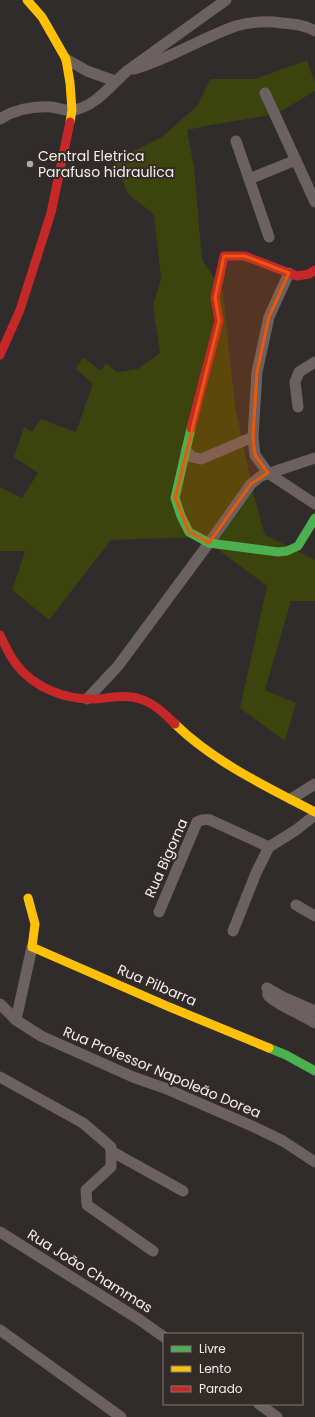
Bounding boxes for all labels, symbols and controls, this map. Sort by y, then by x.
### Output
place label: Central Eletrica Parafuso hidraulica [38,146,174,182]
marker: Central Eletrica Parafuso hidraulica [25,159,35,169]
street label: Rua Bigorna [140,815,192,901]
street label: Rua Pilbarra [114,959,200,1011]
street label: Rua Professor Napoleão Dorea [60,1021,264,1123]
street label: Rua João Chammas [24,1224,156,1318]
legend [163,1333,303,1405]
text: Livre [199,1340,226,1357]
text: Lento [199,1360,232,1377]
text: Parado [199,1380,243,1397]

